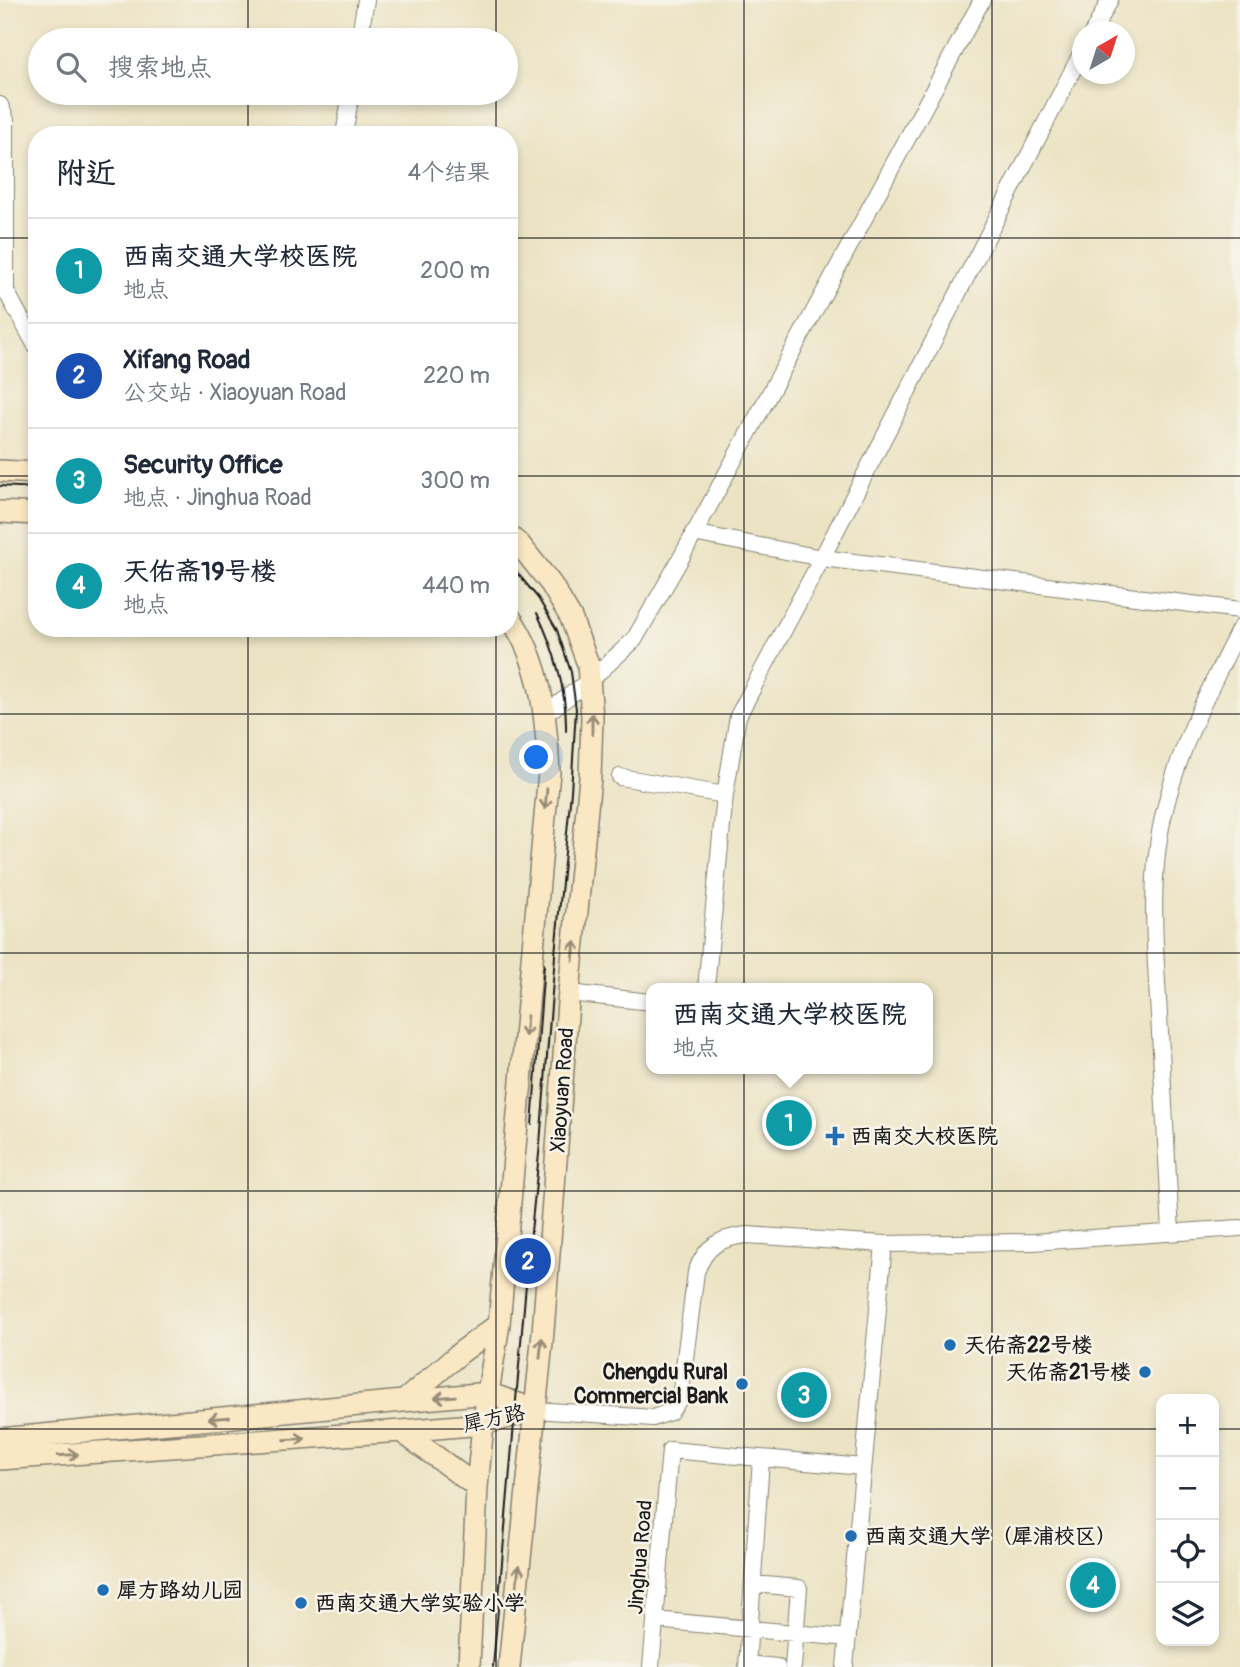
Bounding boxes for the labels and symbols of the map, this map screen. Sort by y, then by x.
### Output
north arrow [1072,21,1135,84]
one-way arrow [585,713,598,736]
your location [519,740,553,774]
one-way arrow [540,787,553,810]
one-way arrow [567,940,580,963]
one-way arrow [519,1014,532,1037]
street label: Xiaoyuan Road [545,1027,580,1153]
pin: 1 [766,1097,812,1149]
place label: 西南交大校医院 [851,1123,998,1150]
marker: 西南交大校医院 [825,1126,845,1146]
pin: 2 [505,1235,551,1287]
place label: 天佑斋22号楼 [964,1332,1092,1359]
marker: 天佑斋22号楼 [942,1337,958,1353]
one-way arrow [535,1338,548,1360]
place label: Chengdu Rural Commercial Bank [574,1359,728,1410]
place label: 天佑斋21号楼 [1006,1359,1131,1386]
marker: 天佑斋21号楼 [1137,1364,1153,1380]
pin: 3 [781,1369,827,1421]
marker: Chengdu Rural Commercial Bank [734,1376,750,1392]
one-way arrow [434,1391,457,1404]
street label: 犀方路 [460,1399,528,1438]
one-way arrow [208,1412,231,1425]
one-way arrow [283,1432,306,1445]
one-way arrow [56,1448,79,1461]
street label: Jinghua Road [622,1499,659,1615]
place label: 西南交通大学（犀浦校区） [865,1523,1117,1550]
marker: 西南交通大学（犀浦校区） [843,1528,859,1544]
pin: 4 [1070,1559,1116,1611]
one-way arrow [512,1564,525,1587]
place label: 犀方路幼儿园 [117,1577,243,1604]
marker: 犀方路幼儿园 [95,1582,111,1598]
place label: 西南交通大学实验小学 [315,1590,525,1617]
marker: 西南交通大学实验小学 [293,1595,309,1611]

